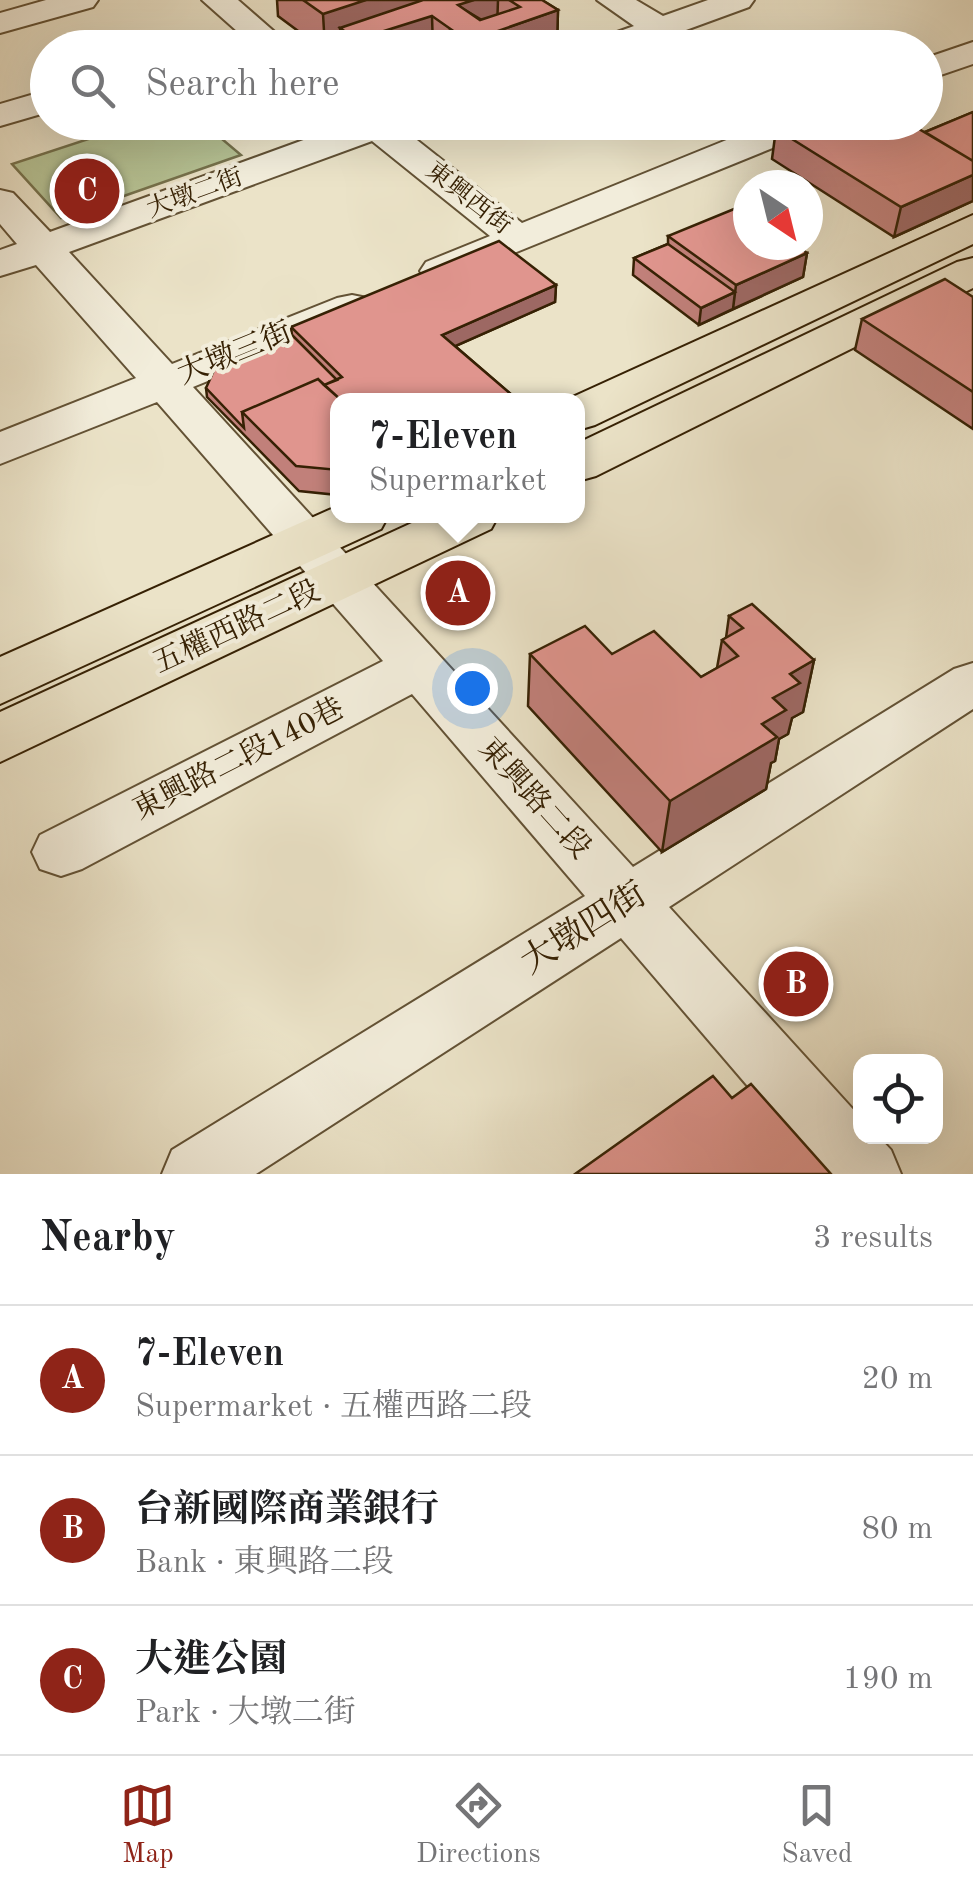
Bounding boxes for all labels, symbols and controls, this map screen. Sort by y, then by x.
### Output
search box [30,30,943,140]
icon: search [65,58,120,113]
text: Search here [145,66,340,104]
pin: C [54,154,120,228]
street label: 東興西街 [421,156,517,240]
street label: 大墩二街 [143,162,246,223]
north arrow [733,170,823,260]
street label: 大墩三街 [173,315,296,390]
popup [330,393,585,523]
text: 7-Eleven [368,419,517,457]
text: Supermarket [368,466,547,498]
pin: A [426,556,490,630]
street label: 五權西路二段 [148,574,325,680]
your location [447,663,498,714]
street label: 東興路二段140巷 [127,691,349,826]
street label: 東興路二段 [473,731,598,865]
street label: 大墩四街 [514,875,653,981]
pin: B [764,946,828,1022]
map controls [853,1054,943,1144]
button: locate [853,1054,943,1144]
text: Nearby [40,1218,176,1260]
text: 3 results [813,1223,933,1255]
text: 7-Eleven [135,1336,284,1374]
text: A [60,1364,85,1396]
text: 20 m [862,1364,933,1396]
text: Supermarket · 五權西路二段 [135,1392,532,1424]
text: 台新國際商業銀行 [135,1492,439,1530]
text: B [61,1514,84,1546]
text: 80 m [862,1514,933,1546]
text: Bank · 東興路二段 [135,1548,394,1580]
text: 大進公園 [135,1642,287,1680]
text: C [62,1664,83,1696]
text: 190 m [843,1664,933,1696]
text: Park · 大墩二街 [135,1698,356,1730]
tab: Map [120,1778,175,1873]
tab: Directions [416,1778,541,1873]
tab: Saved [781,1778,853,1873]

